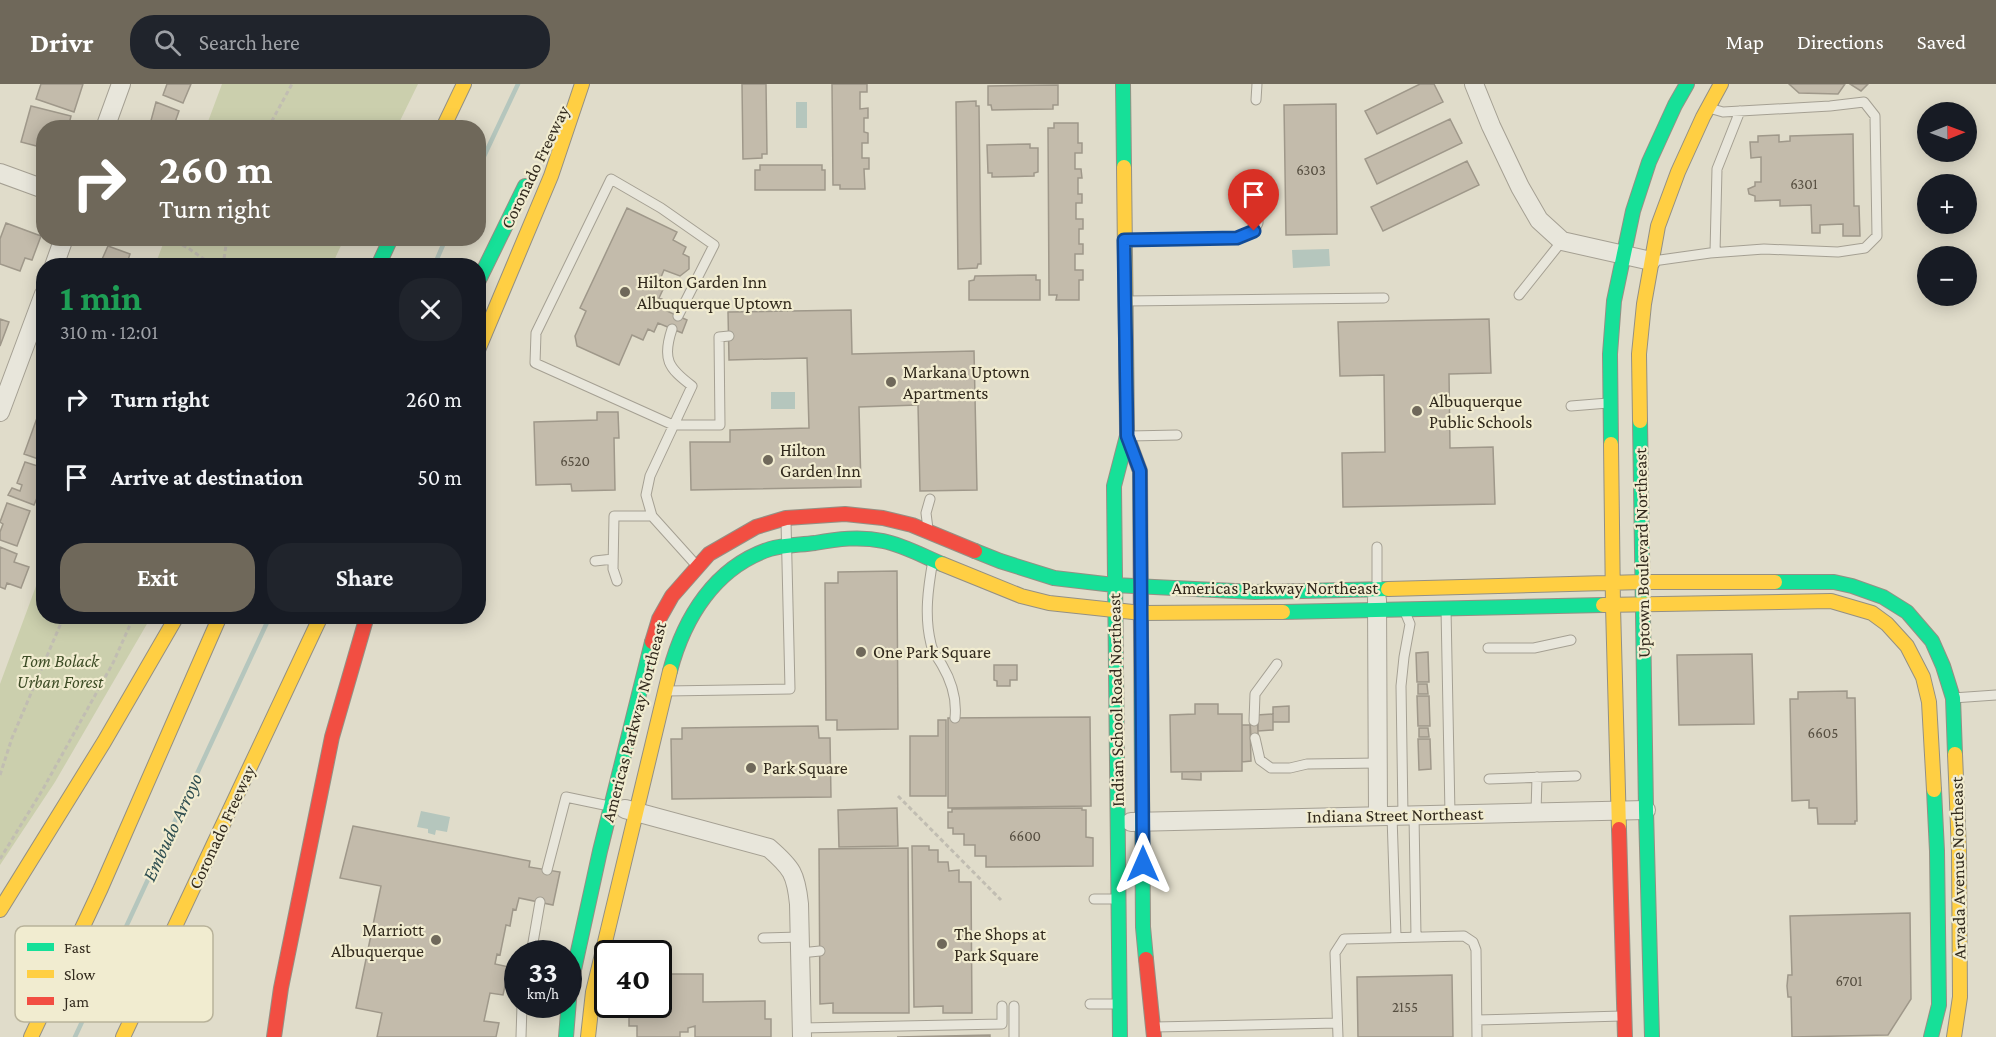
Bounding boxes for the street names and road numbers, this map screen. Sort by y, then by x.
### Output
street label: Coronado Freeway [497,102,574,232]
street label: Uptown Boulevard Northeast [1630,447,1654,658]
street label: Americas Parkway Northeast [1172,578,1379,598]
street label: Indian School Road Northeast [1104,592,1128,807]
street label: Americas Parkway Northeast [598,619,671,824]
street label: Coronado Freeway [185,761,260,892]
street label: Arvada Avenue Northeast [1946,775,1970,960]
street label: Indiana Street Northeast [1307,803,1484,827]

